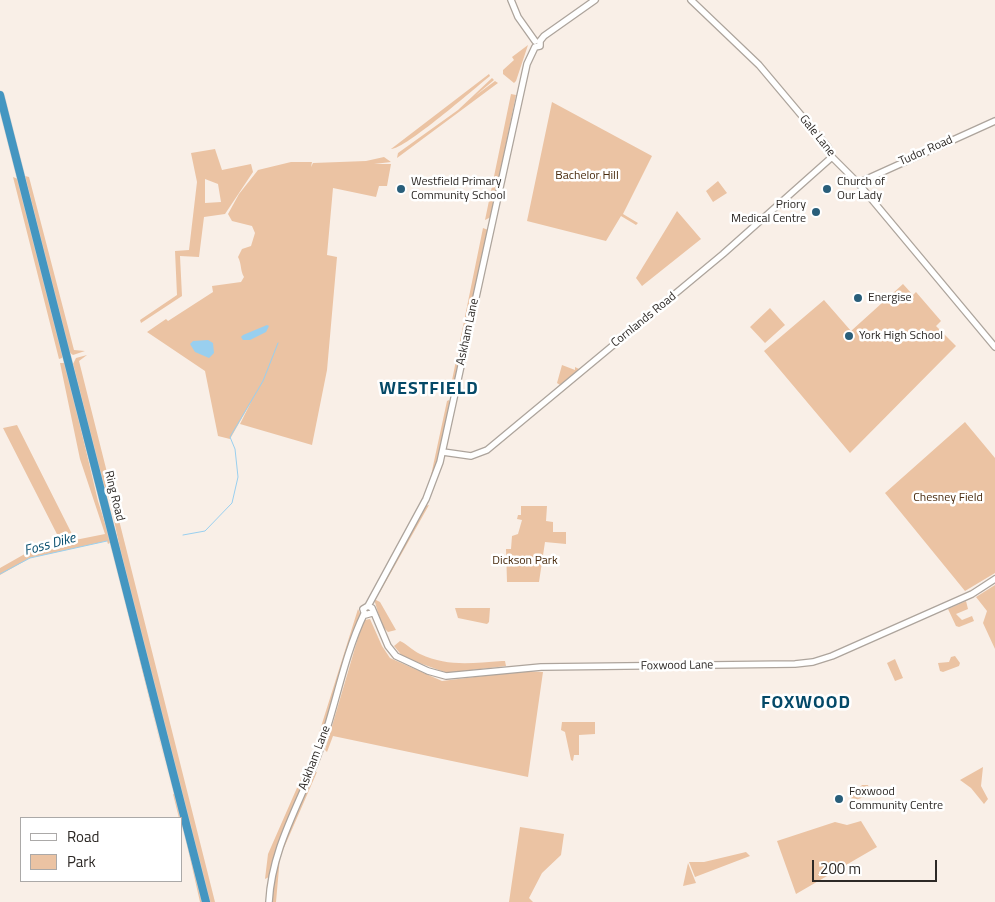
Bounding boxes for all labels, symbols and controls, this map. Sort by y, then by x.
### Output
street label: Gale Lane [796,112,838,160]
street label: Tudor Road [897,133,955,169]
park label: Bachelor Hill [555,169,619,183]
place label: Westfield Primary Community School [411,175,506,203]
place label: Church of Our Lady [837,175,885,203]
marker: Westfield Primary Community School [395,183,407,195]
marker: Church of Our Lady [821,183,833,195]
place label: Priory Medical Centre [731,198,806,226]
marker: Priory Medical Centre [810,206,822,218]
street label: Cornlands Road [609,290,679,350]
place label: Energise [868,291,912,305]
marker: Energise [852,292,864,304]
street label: Askham Lane [454,297,482,367]
place label: York High School [859,329,943,343]
marker: York High School [843,330,855,342]
district label: WESTFIELD [378,379,480,401]
street label: Ring Road [101,469,127,523]
park label: Chesney Field [913,491,983,505]
water label: Foss Dike [22,530,78,560]
park label: Dickson Park [492,554,558,568]
street label: Foxwood Lane [641,658,713,674]
district label: FOXWOOD [760,693,852,715]
street label: Askham Lane [296,724,334,792]
place label: Foxwood Community Centre [849,785,943,813]
marker: Foxwood Community Centre [833,793,845,805]
legend [20,817,182,882]
text: Road [67,825,99,848]
text: Park [67,850,96,873]
scale bar [815,850,940,882]
text: 200 m [820,857,861,880]

